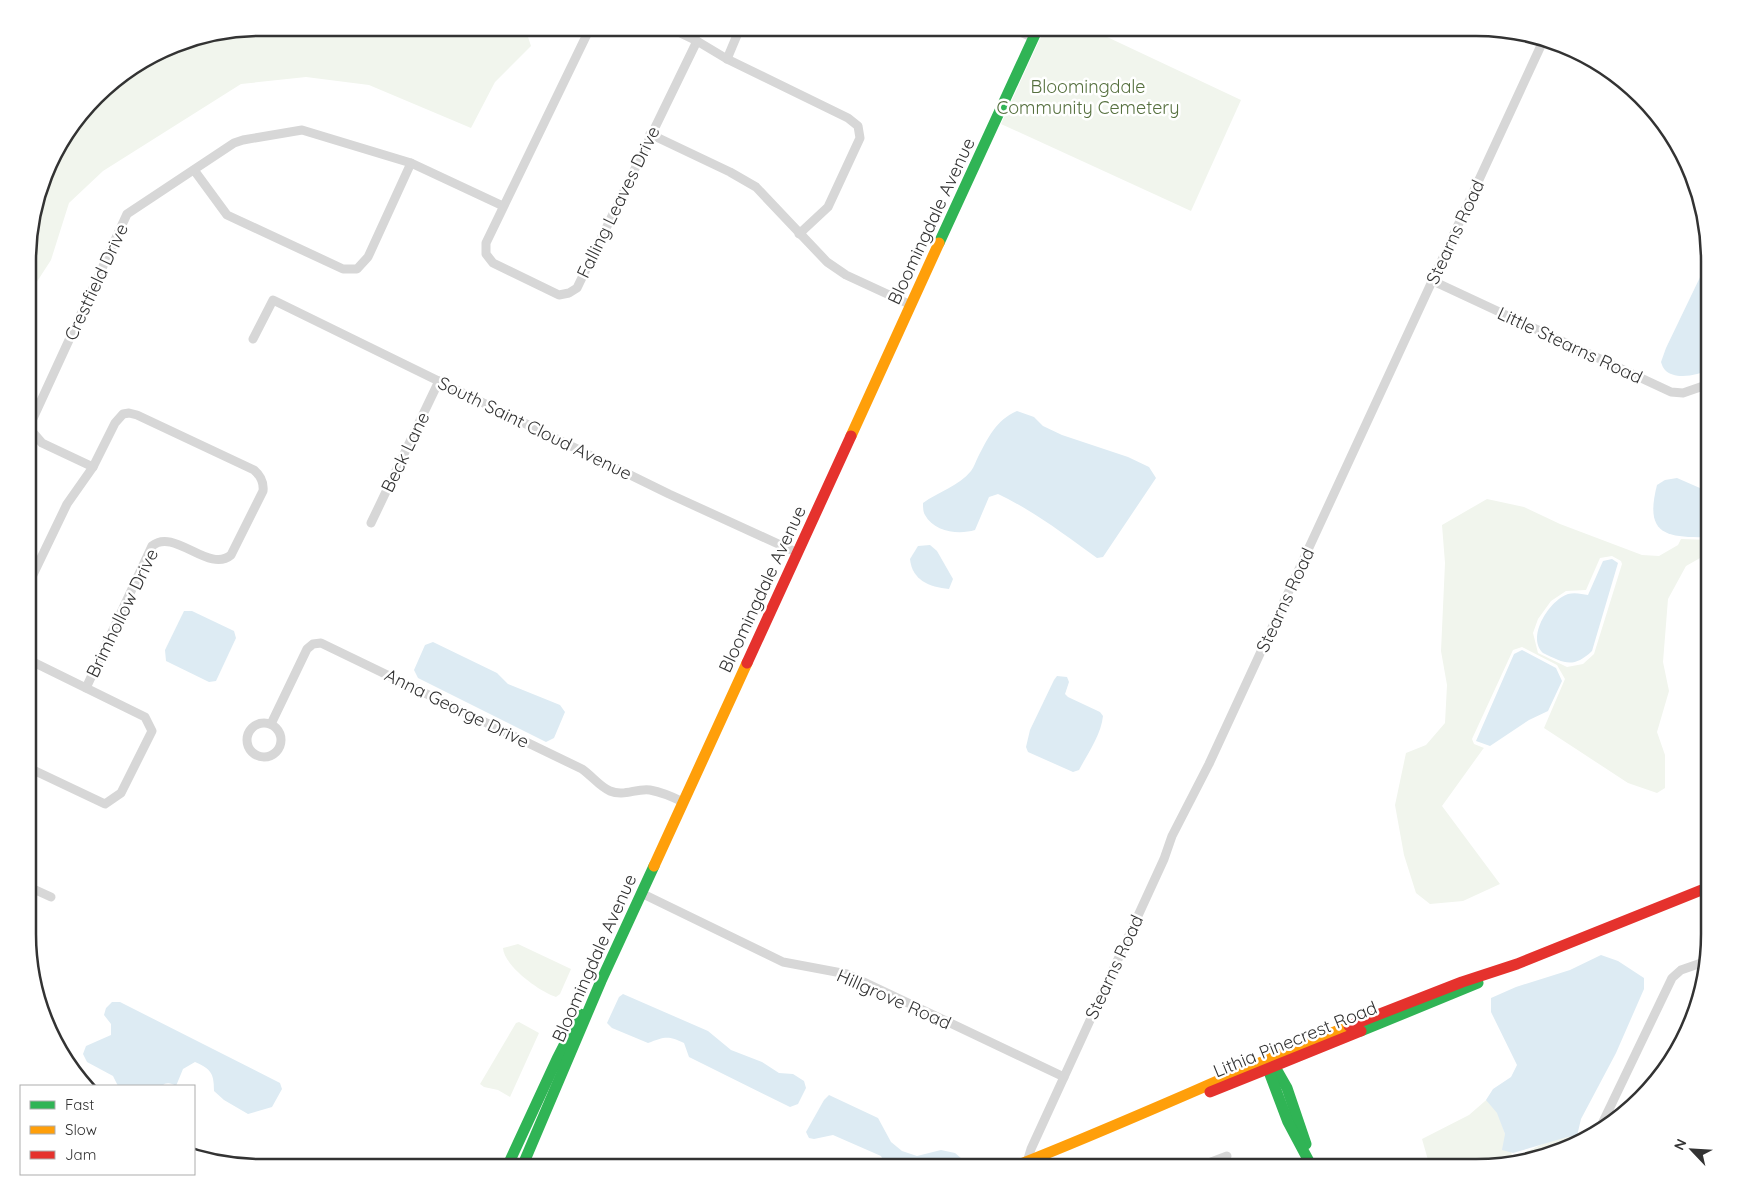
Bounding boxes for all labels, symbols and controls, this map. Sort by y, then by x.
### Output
park label: Bloomingdale Community Cemetery [996,75,1180,119]
street label: Falling Leaves Drive [571,122,665,282]
street label: Bloomingdale Avenue [882,134,980,308]
street label: Stearns Road [1421,176,1489,288]
street label: Crestfield Drive [59,220,133,344]
street label: Little Stearns Road [1494,301,1646,389]
street label: South Saint Cloud Avenue [434,371,636,485]
street label: Beck Lane [376,408,434,496]
street label: Bloomingdale Avenue [713,502,811,676]
street label: Stearns Road [1251,544,1319,656]
street label: Brimhollow Drive [81,545,163,681]
street label: Anna George Drive [381,663,533,753]
street label: Bloomingdale Avenue [547,870,641,1046]
street label: Stearns Road [1080,911,1148,1023]
street label: Hillgrove Road [833,964,955,1034]
street label: Lithia Pinecrest Road [1210,996,1380,1082]
legend [20,1085,195,1175]
text: Fast [65,1095,94,1114]
text: Slow [65,1120,97,1139]
north arrow [1667,1125,1717,1175]
text: N [1670,1136,1691,1153]
text: Jam [65,1145,96,1164]

